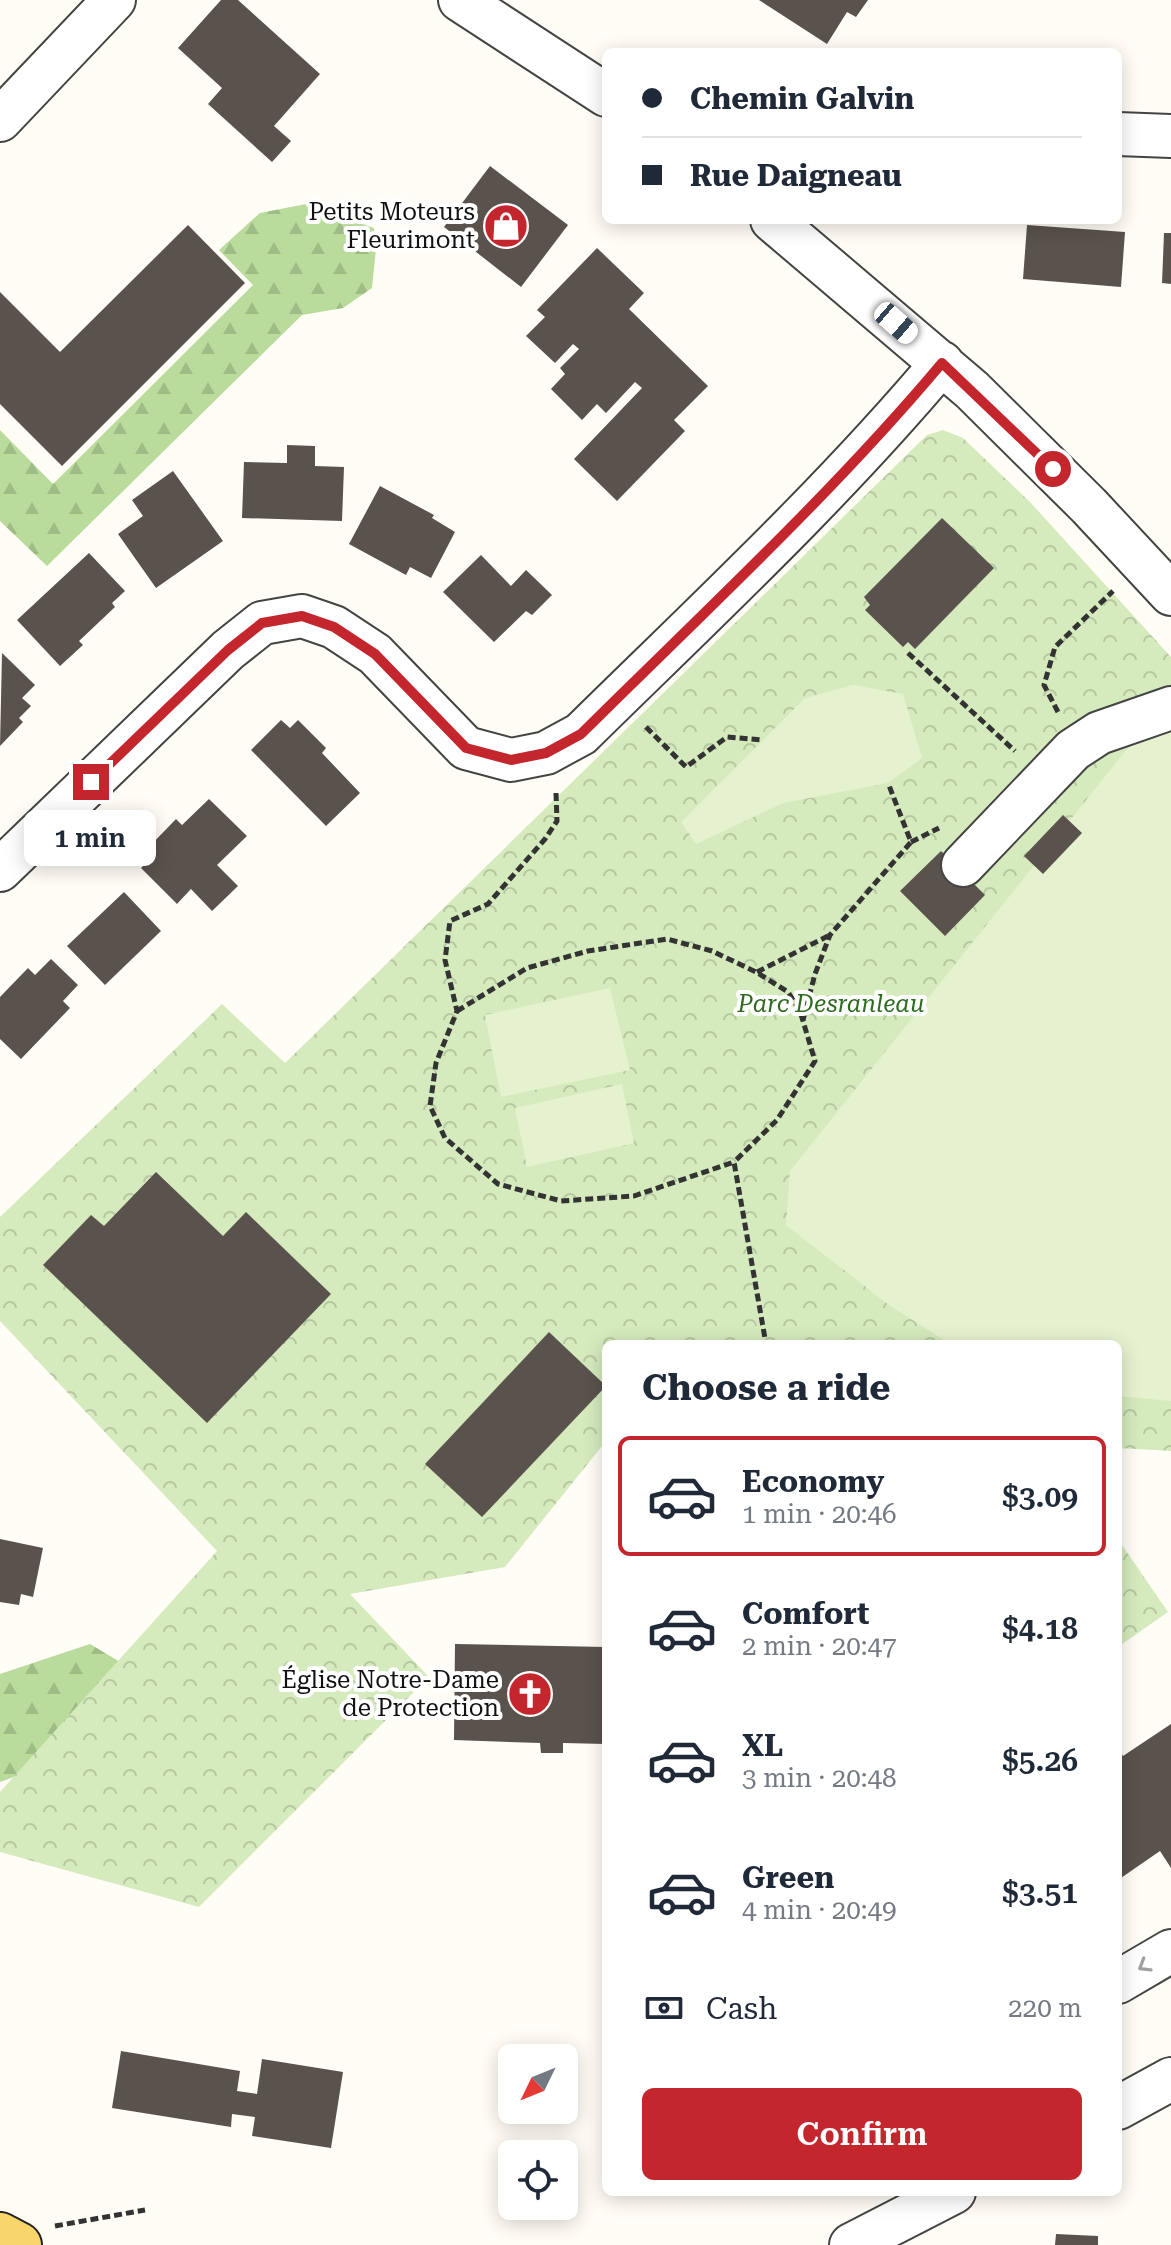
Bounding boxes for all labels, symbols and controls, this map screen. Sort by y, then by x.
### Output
text: Chemin Galvin [690,81,914,116]
text: Rue Daigneau [690,158,902,193]
place label: Petits Moteurs Fleurimont [308,198,475,254]
shop icon: Petits Moteurs Fleurimont [482,202,530,250]
car [870,298,922,348]
route start [1035,451,1071,487]
route end [73,764,109,800]
callout: 1 min [25,810,157,866]
text: 1 min [54,823,126,853]
park label: Parc Desranleau [737,990,924,1018]
text: Choose a ride [642,1367,890,1409]
icon: car [646,1460,718,1532]
text: Economy [742,1464,884,1499]
text: $3.09 [1002,1479,1078,1514]
text: 1 min · 20:46 [742,1499,897,1529]
icon: car [646,1592,718,1664]
text: Comfort [742,1596,869,1631]
text: $4.18 [1002,1611,1078,1646]
text: 2 min · 20:47 [742,1631,897,1661]
place label: Église Notre-Dame de Protection [282,1665,499,1722]
church icon: Église Notre-Dame de Protection [506,1670,554,1718]
icon: car [646,1724,718,1796]
text: XL [742,1728,783,1763]
text: $5.26 [1002,1743,1078,1778]
text: 3 min · 20:48 [742,1763,897,1793]
icon: car [646,1856,718,1928]
text: Green [742,1860,834,1895]
text: $3.51 [1002,1875,1078,1910]
text: 4 min · 20:49 [742,1895,897,1925]
one-way arrow [1139,1957,1153,1972]
icon: cash [642,1986,686,2030]
text: Cash [706,1991,777,2026]
text: 220 m [1008,1993,1082,2023]
north arrow [498,2044,578,2124]
map controls [498,2044,578,2220]
button: Confirm [642,2088,1082,2180]
button: locate [498,2140,578,2220]

